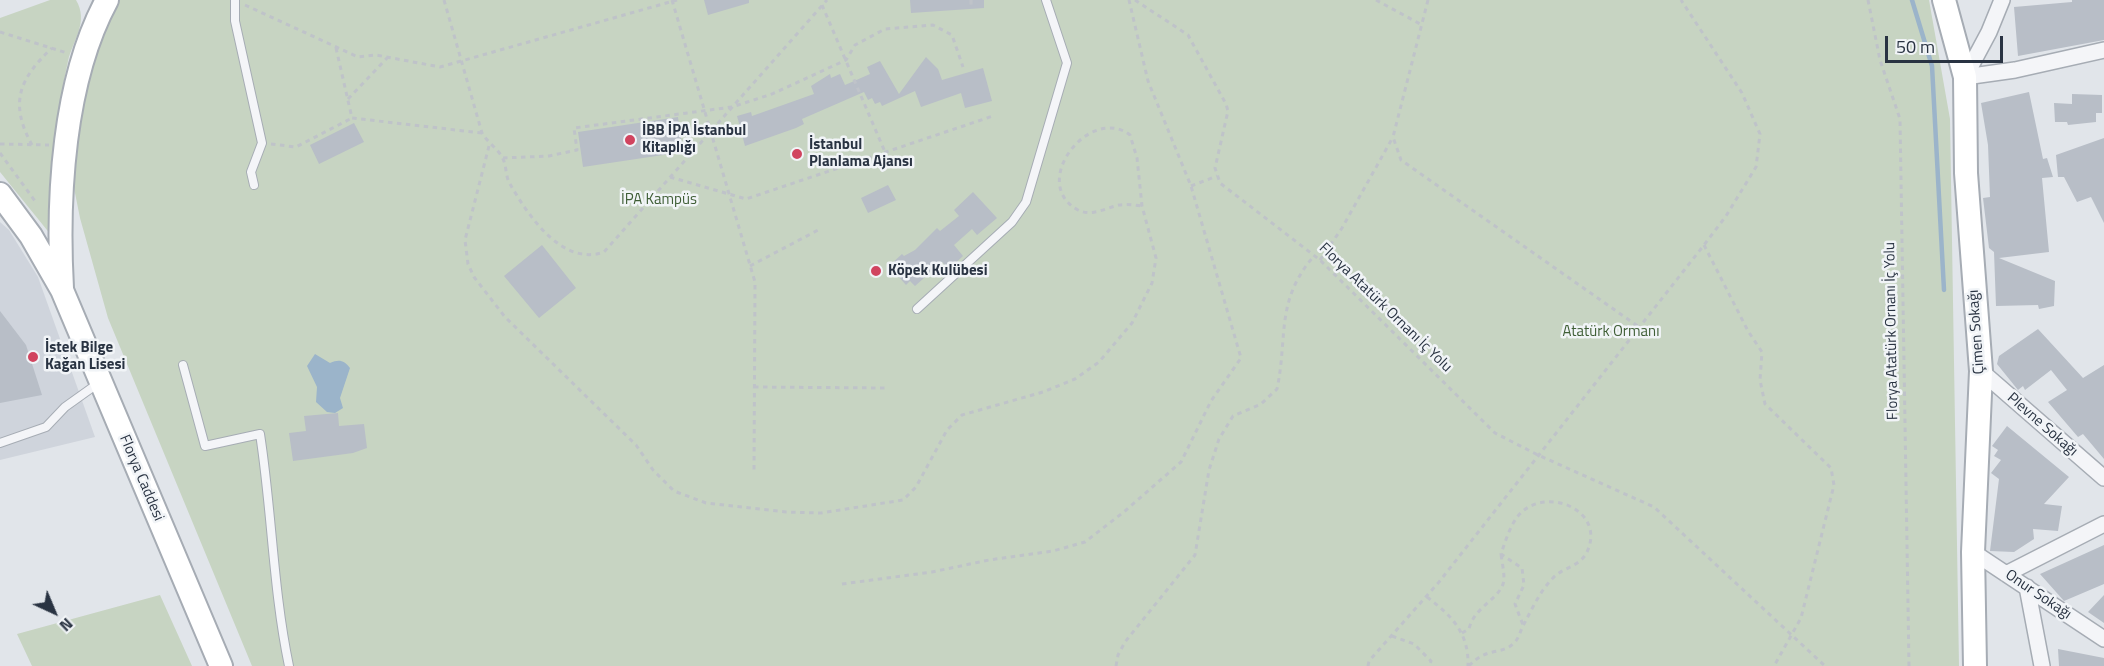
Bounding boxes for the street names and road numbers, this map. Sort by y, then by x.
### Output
street label: Florya Atatürk Ornanı İç Yolu [1315,240,1455,376]
street label: Florya Atatürk Ornanı İç Yolu [1881,242,1903,420]
street label: Çimen Sokağı [1965,289,1989,375]
street label: Plevne Sokağı [2003,389,2081,461]
street label: Florya Caddesi [115,432,167,524]
street label: Onur Sokağı [2001,566,2075,624]

